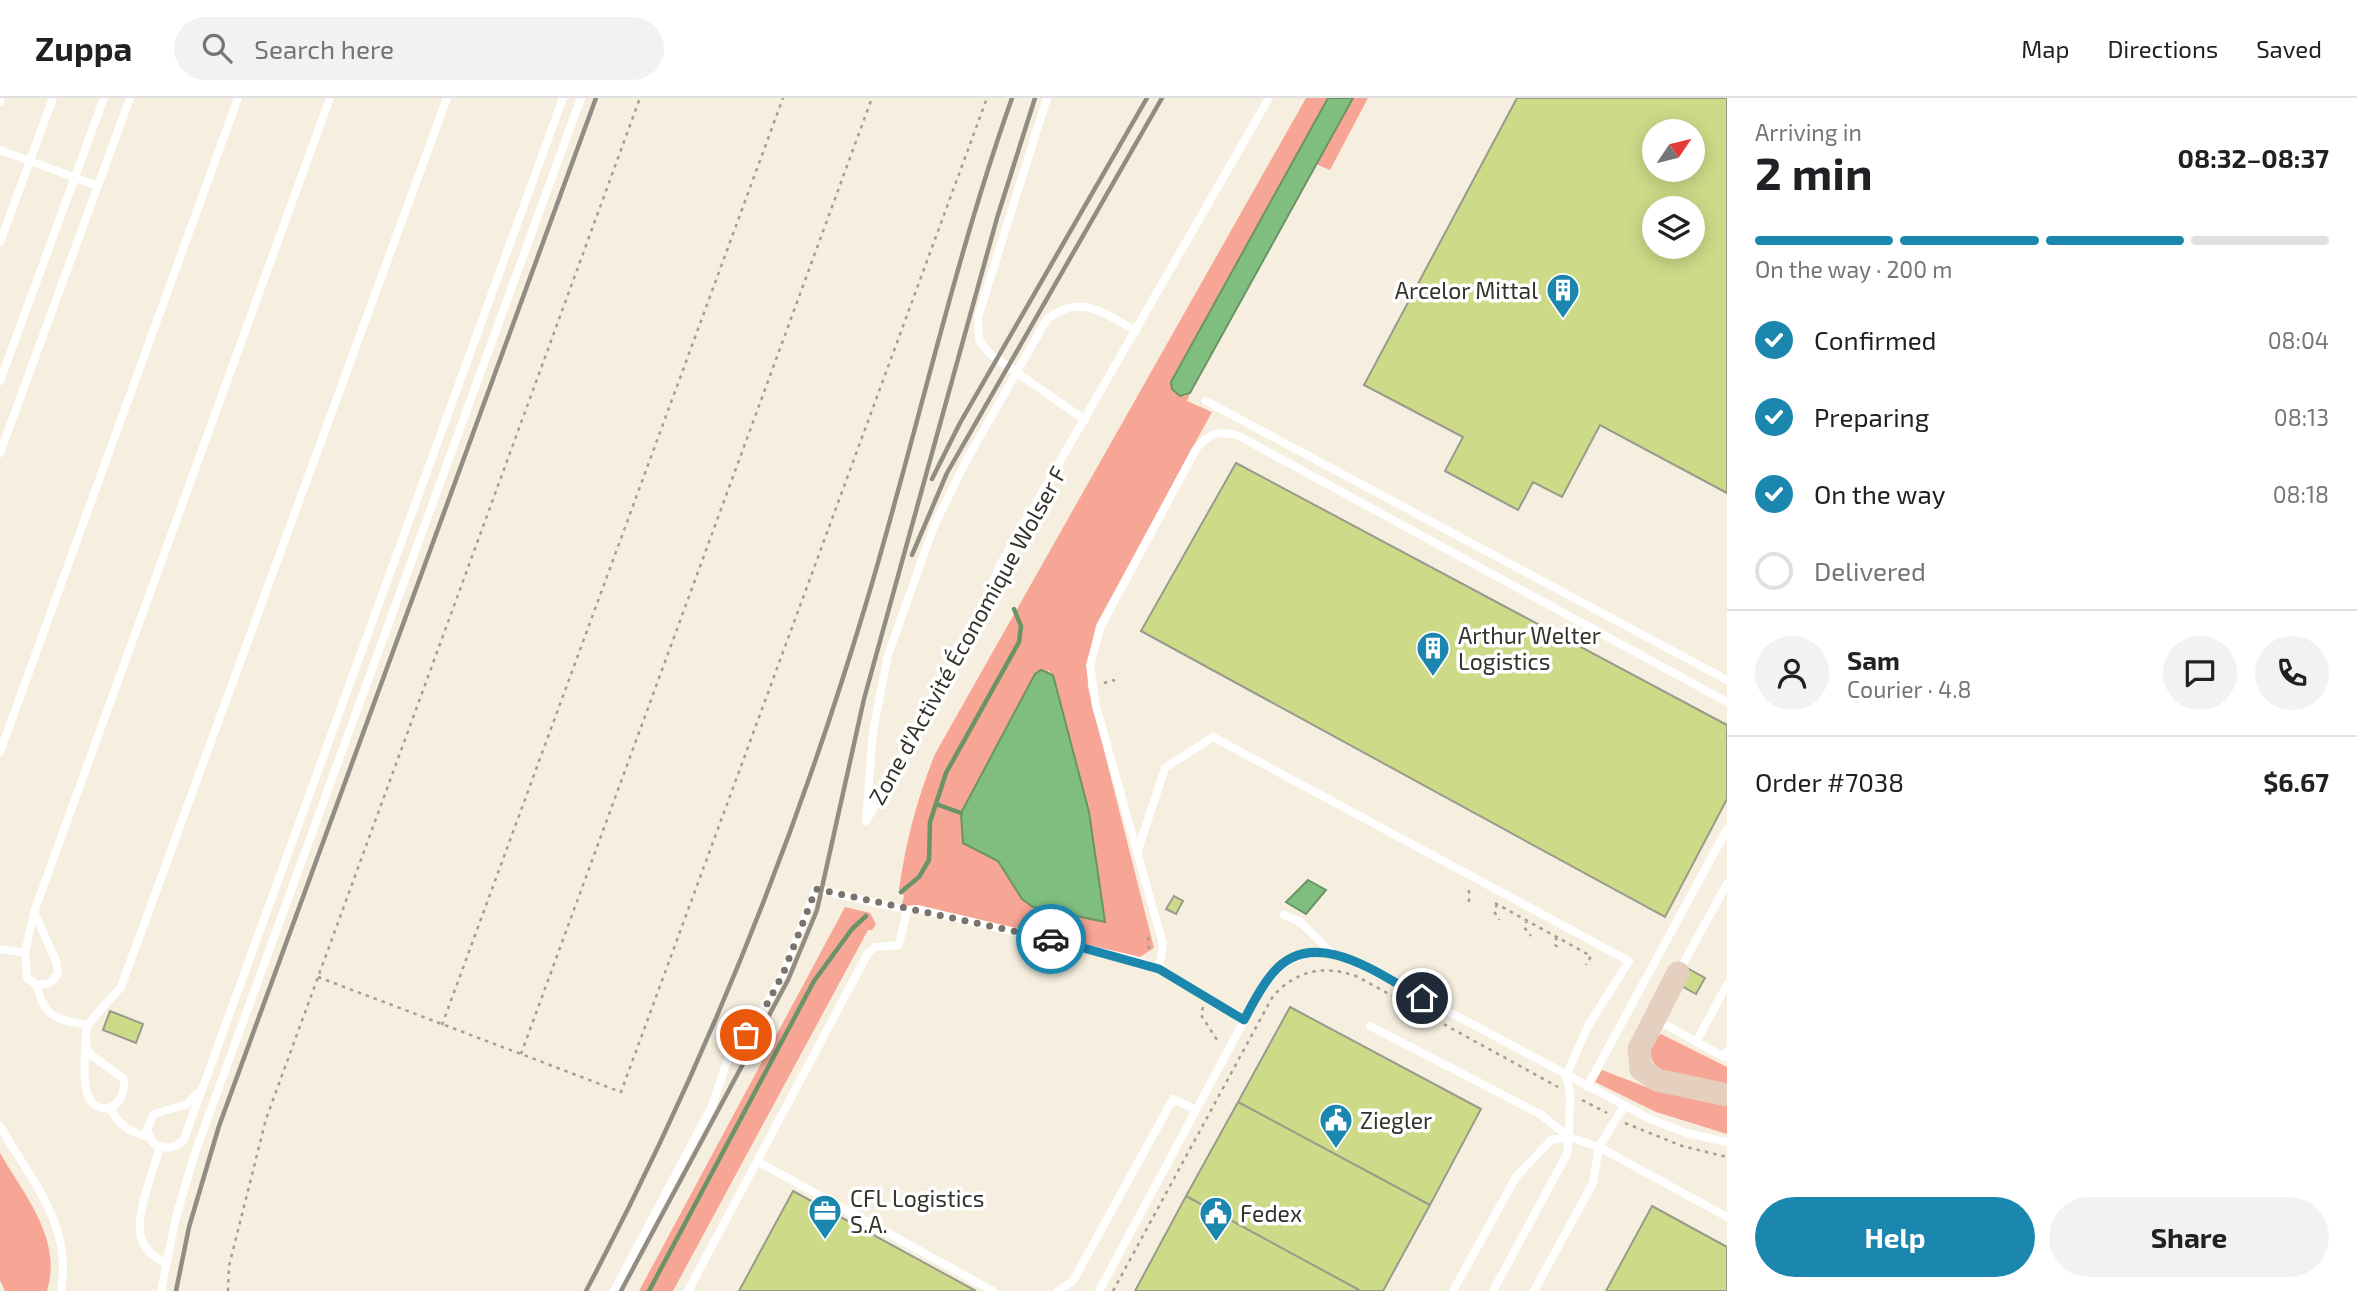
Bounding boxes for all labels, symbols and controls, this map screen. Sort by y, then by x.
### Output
search box [174,17,664,80]
text: Zuppa [35,28,132,68]
icon: search [198,29,236,67]
text: Search here [254,33,394,64]
text: Map [2021,34,2069,63]
text: Directions [2107,34,2218,63]
text: Saved [2256,34,2322,63]
text: Arriving in [1755,118,1862,146]
north arrow [1642,119,1704,182]
map controls [1642,119,1705,259]
text: 08:32–08:37 [2178,142,2329,173]
text: 2 min [1755,144,1873,199]
button: layers [1642,196,1705,259]
text: On the way · 200 m [1755,255,1952,283]
building icon: Arcelor Mittal [1544,271,1582,320]
place label: Arcelor Mittal [1395,276,1538,304]
icon: check [1755,321,1793,359]
text: Confirmed [1814,324,1937,355]
text: 08:04 [2268,326,2329,354]
icon: check [1755,398,1793,436]
text: Preparing [1814,401,1929,432]
text: 08:13 [2274,403,2329,431]
street label: Zone d'Activité Économique Wolser F [862,461,1072,809]
icon: check [1755,475,1793,513]
text: On the way [1814,478,1945,509]
text: 08:18 [2273,480,2329,508]
text: Delivered [1814,555,1926,586]
place label: Arthur Welter Logistics [1458,621,1601,675]
building icon: Arthur Welter Logistics [1414,629,1452,678]
button: person [1755,636,1829,710]
button: chat [2163,636,2237,710]
button: phone [2255,636,2329,710]
text: Sam [1847,644,1900,675]
text: Courier · 4.8 [1847,675,1971,703]
text: Order #7038 [1755,766,1904,797]
text: $6.67 [2263,766,2329,797]
courier [1016,904,1086,974]
icon: car [1032,920,1070,958]
pin [1392,968,1452,1028]
icon: home [1403,979,1441,1017]
pin [716,1005,776,1065]
icon: bag [727,1016,765,1054]
public building icon: Ziegler [1317,1101,1355,1150]
place label: Ziegler [1360,1106,1432,1134]
place label: CFL Logistics S.A. [850,1184,984,1238]
office icon: CFL Logistics S.A. [806,1192,844,1241]
public building icon: Fedex [1197,1194,1235,1243]
button: Help [1755,1197,2035,1277]
button: Share [2049,1197,2329,1277]
place label: Fedex [1240,1199,1302,1227]

